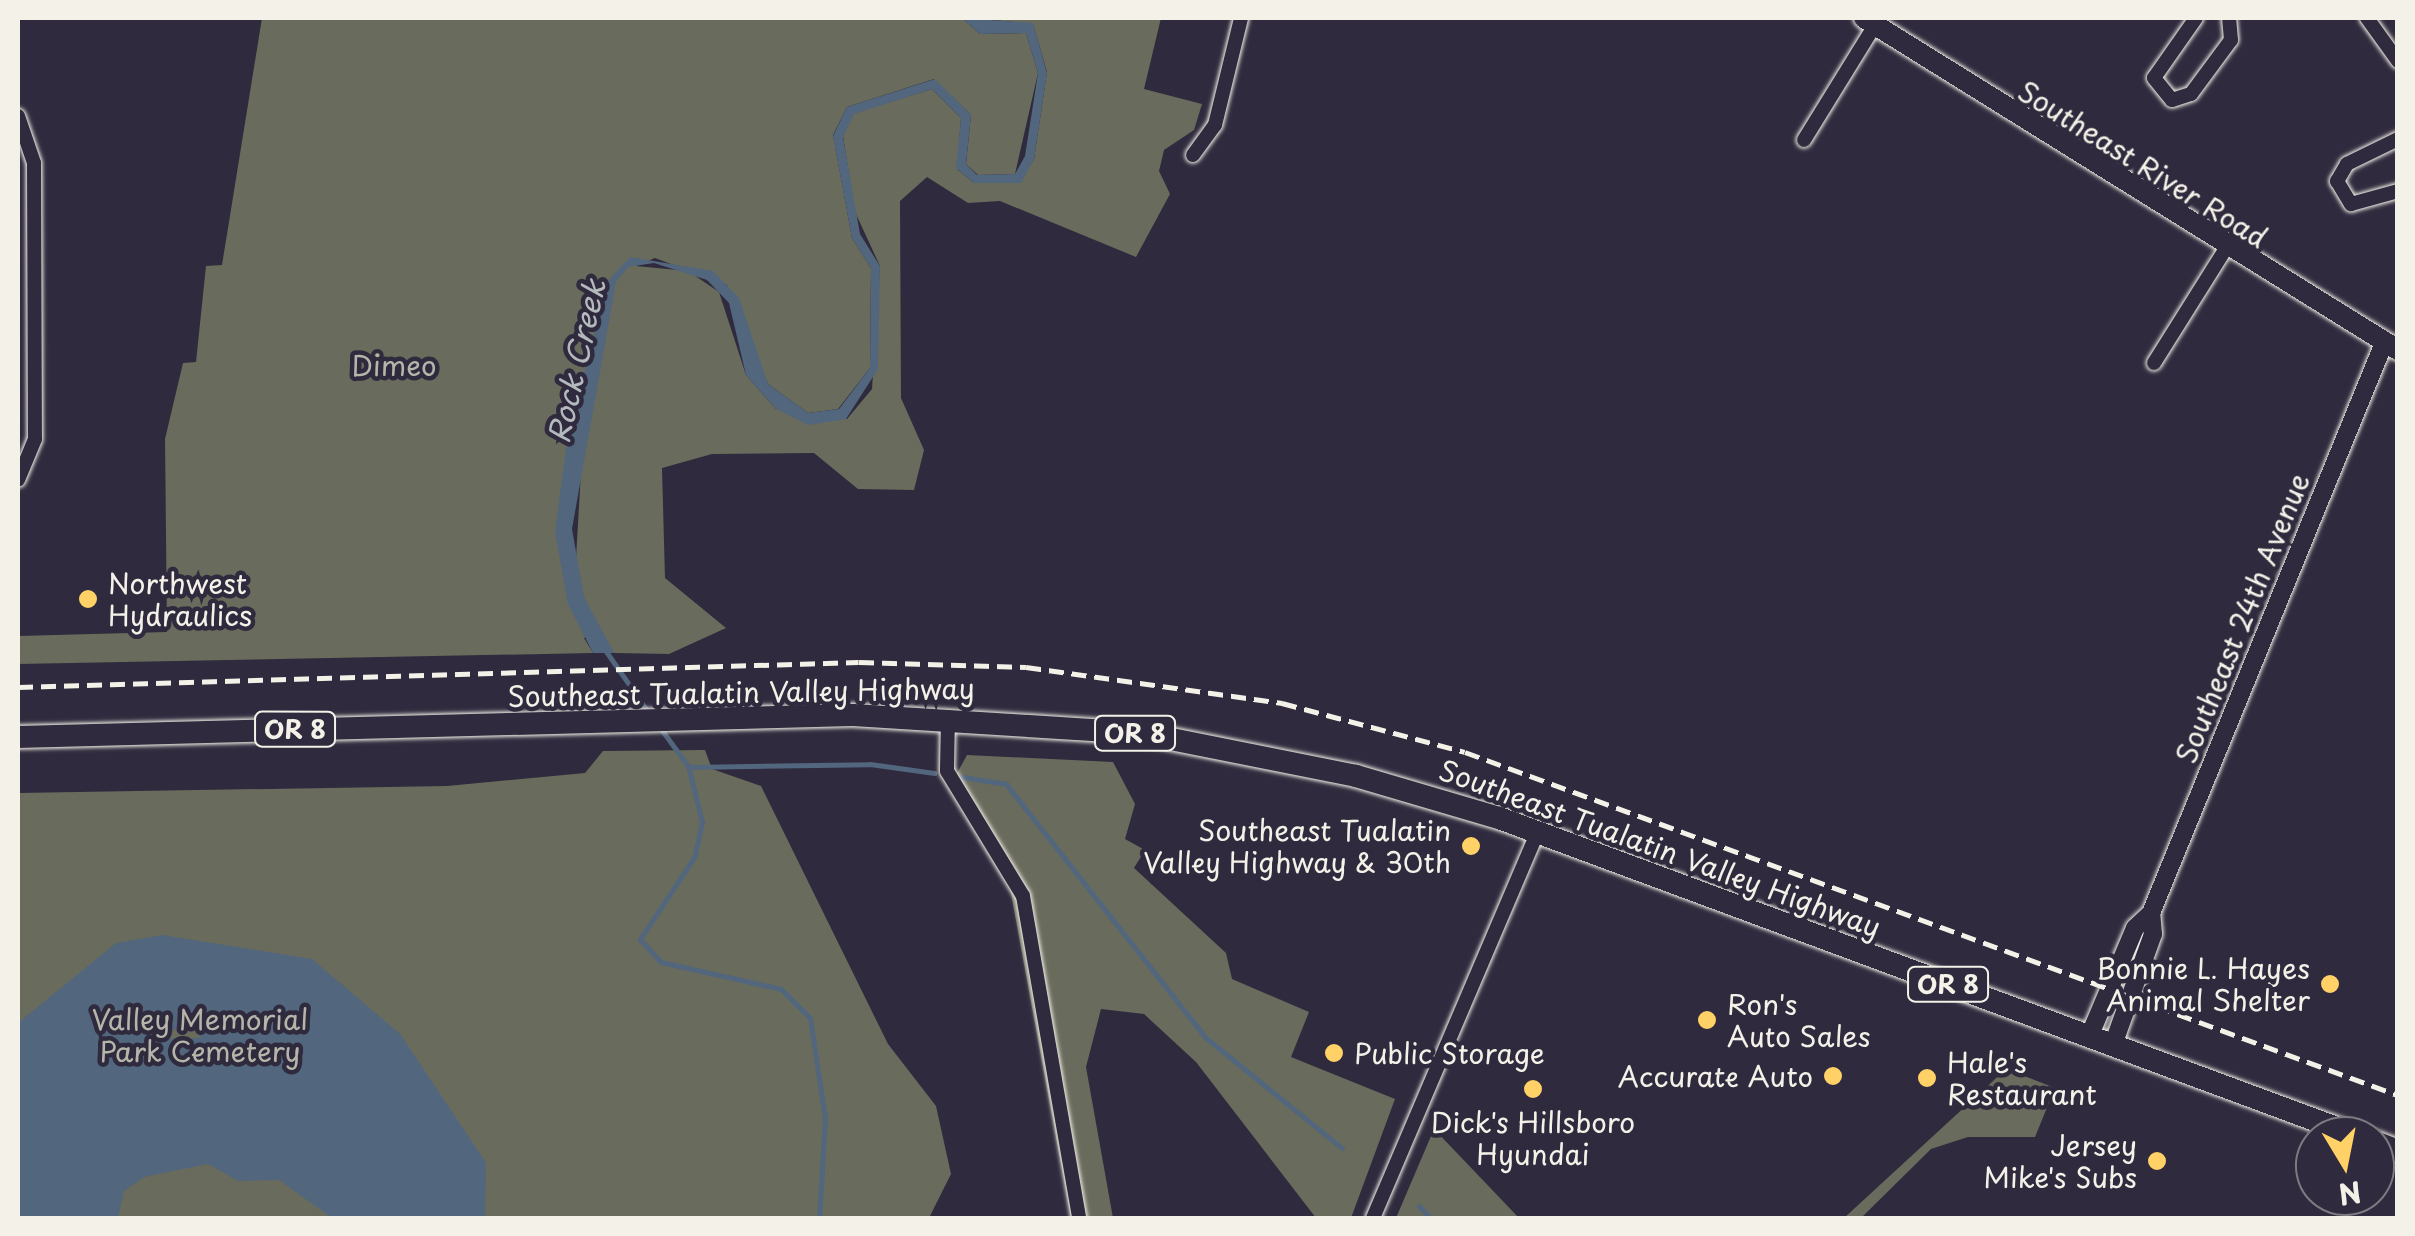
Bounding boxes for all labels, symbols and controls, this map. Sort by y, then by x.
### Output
street label: Southeast River Road [2012,74,2274,254]
water label: Rock Creek [540,276,612,446]
park label: Dimeo [352,348,436,382]
street label: Southeast 24th Avenue [2168,468,2316,768]
place label: Northwest Hydraulics [108,566,252,632]
marker: Northwest Hydraulics [77,588,99,610]
street label: Southeast Tualatin Valley Highway [506,671,976,713]
road number: OR 8 [252,709,338,749]
road number: OR 8 [1092,713,1178,753]
street label: Southeast Tualatin Valley Highway [1434,752,1886,944]
place label: Southeast Tualatin Valley Highway & 30th [1139,813,1451,879]
marker: Southeast Tualatin Valley Highway & 30th [1460,835,1482,857]
place label: Bonnie L. Hayes Animal Shelter [2093,951,2310,1017]
road number: OR 8 [1906,964,1990,1004]
marker: Bonnie L. Hayes Animal Shelter [2319,973,2341,995]
place label: Ron's Auto Sales [1727,987,1873,1053]
park label: Valley Memorial Park Cemetery [91,1002,309,1068]
marker: Ron's Auto Sales [1696,1009,1718,1031]
place label: Public Storage [1354,1036,1547,1070]
marker: Public Storage [1323,1042,1345,1064]
place label: Hale's Restaurant [1947,1045,2097,1111]
place label: Accurate Auto [1616,1059,1813,1093]
marker: Accurate Auto [1822,1065,1844,1087]
marker: Hale's Restaurant [1916,1067,1938,1089]
marker: Dick's Hillsboro Hyundai [1522,1078,1544,1100]
place label: Dick's Hillsboro Hyundai [1430,1105,1636,1171]
north arrow [2295,1116,2395,1216]
place label: Jersey Mike's Subs [1982,1128,2137,1194]
marker: Jersey Mike's Subs [2146,1150,2168,1172]
text: N [2335,1171,2365,1217]

